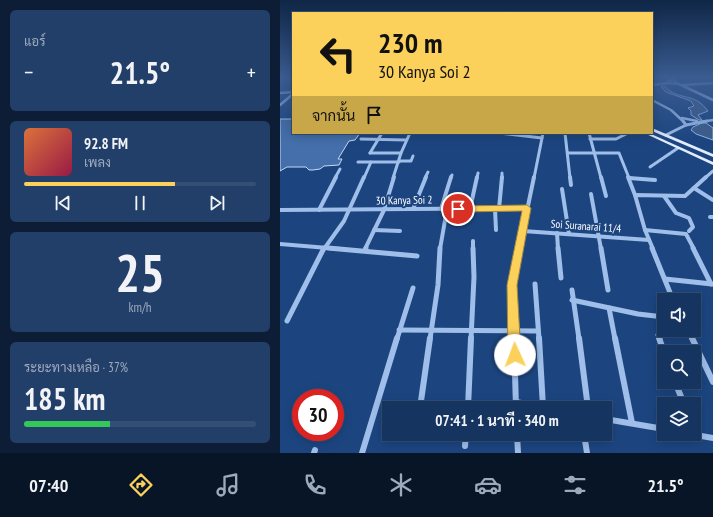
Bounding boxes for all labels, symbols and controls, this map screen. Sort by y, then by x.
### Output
text: 230 m [378,24,442,61]
icon: left [312,28,364,80]
text: แอร์ [24,33,45,50]
text: 21.5° [110,53,170,92]
text: − [24,58,33,86]
text: + [247,58,256,86]
text: 30 Kanya Soi 2 [378,60,471,83]
icon: arrive [363,104,385,126]
text: จากนั้น [312,106,355,125]
text: 92.8 FM [84,134,128,153]
text: เพลง [84,154,111,171]
icon: previous [52,192,74,214]
icon: pause [129,192,151,214]
icon: next [206,192,228,214]
pin [441,192,475,226]
street label: 30 Kanya Soi 2 [376,193,432,207]
icon: arrive [447,198,469,220]
street label: Soi Suranarai 11/4 [550,217,622,235]
text: 25 [115,239,165,306]
map controls [657,293,701,441]
button: sound [657,293,701,337]
text: km/h [128,299,152,316]
position arrow [494,334,536,376]
button: search [657,345,701,389]
text: ระยะทางเหลือ · 37% [24,359,128,376]
text: 185 km [24,379,105,418]
speed limit sign: 30 [292,389,344,441]
button: layers [657,397,701,441]
text: 07:41 · 1 นาที · 340 m [435,411,559,430]
icon: directions [127,471,155,499]
icon: music [214,471,242,499]
icon: phone [301,471,329,499]
icon: climate [387,471,415,499]
icon: car [474,471,502,499]
icon: filters [561,471,589,499]
text: 07:40 [29,474,68,497]
text: 21.5° [647,474,684,497]

